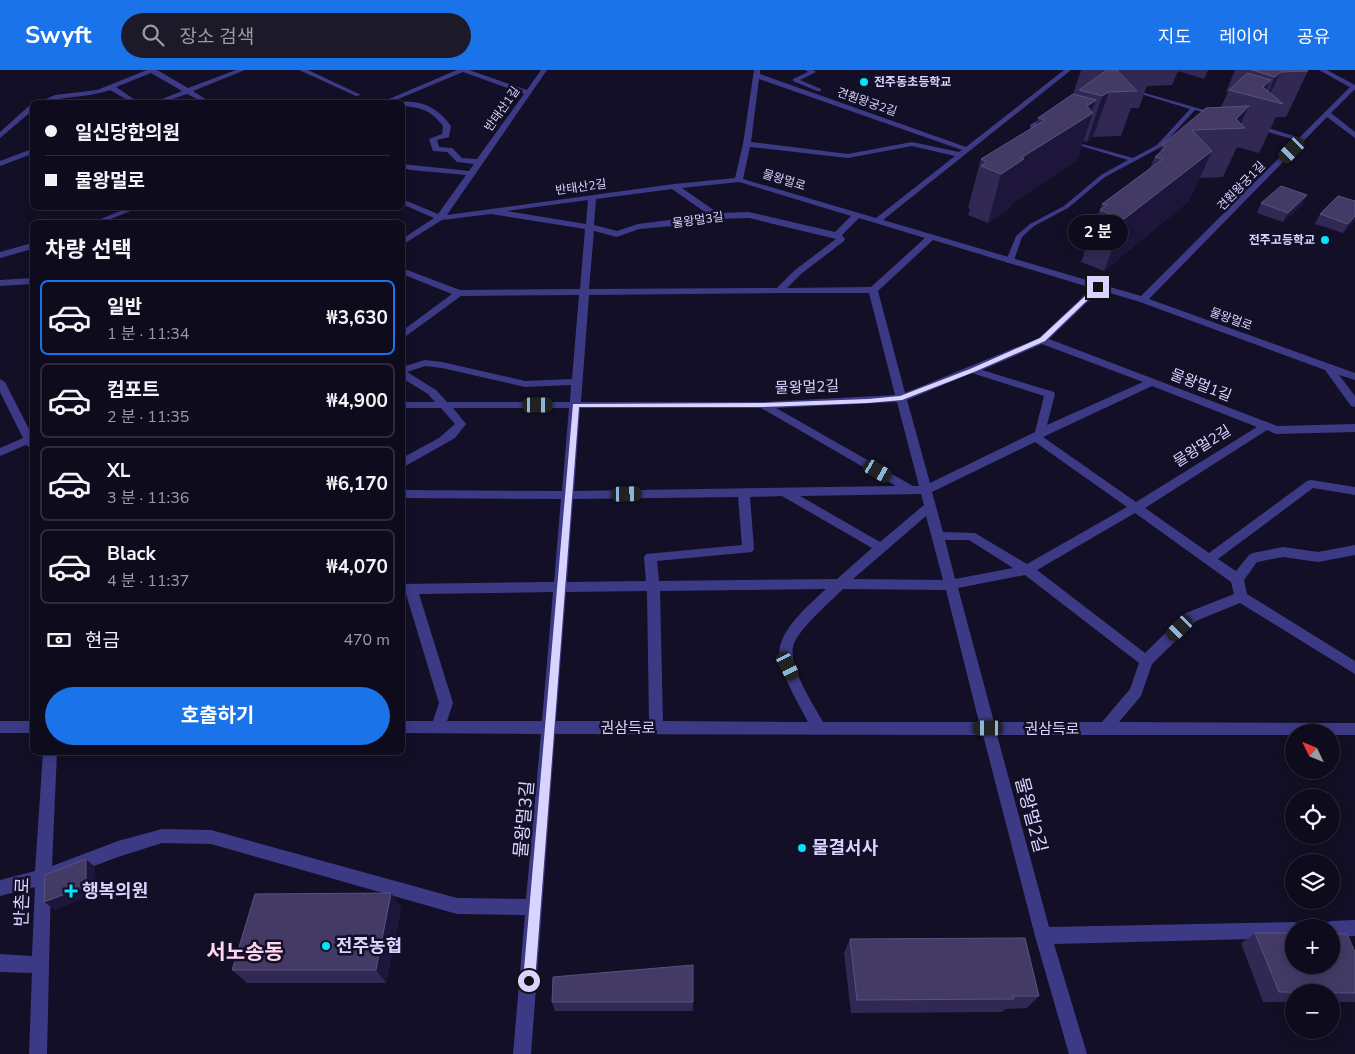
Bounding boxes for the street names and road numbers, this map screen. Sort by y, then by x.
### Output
street label: 반태산1길 [481,83,523,135]
street label: 견훤왕궁2길 [835,84,899,120]
street label: 견훤왕궁1길 [1214,158,1268,214]
street label: 물왕멀로 [761,166,807,194]
street label: 반태산2길 [554,176,608,198]
street label: 물왕멀3길 [671,209,725,231]
street label: 물왕멀로 [1208,304,1254,334]
street label: 물왕멀1길 [1167,364,1235,406]
street label: 물왕멀2길 [775,376,839,398]
street label: 물왕멀2길 [1169,421,1235,471]
street label: 권삼득로 [600,718,656,738]
street label: 권삼득로 [1024,719,1080,739]
street label: 물왕멀2길 [1009,775,1053,855]
street label: 물왕멀3길 [509,780,539,858]
street label: 반촌로 [9,877,35,927]

